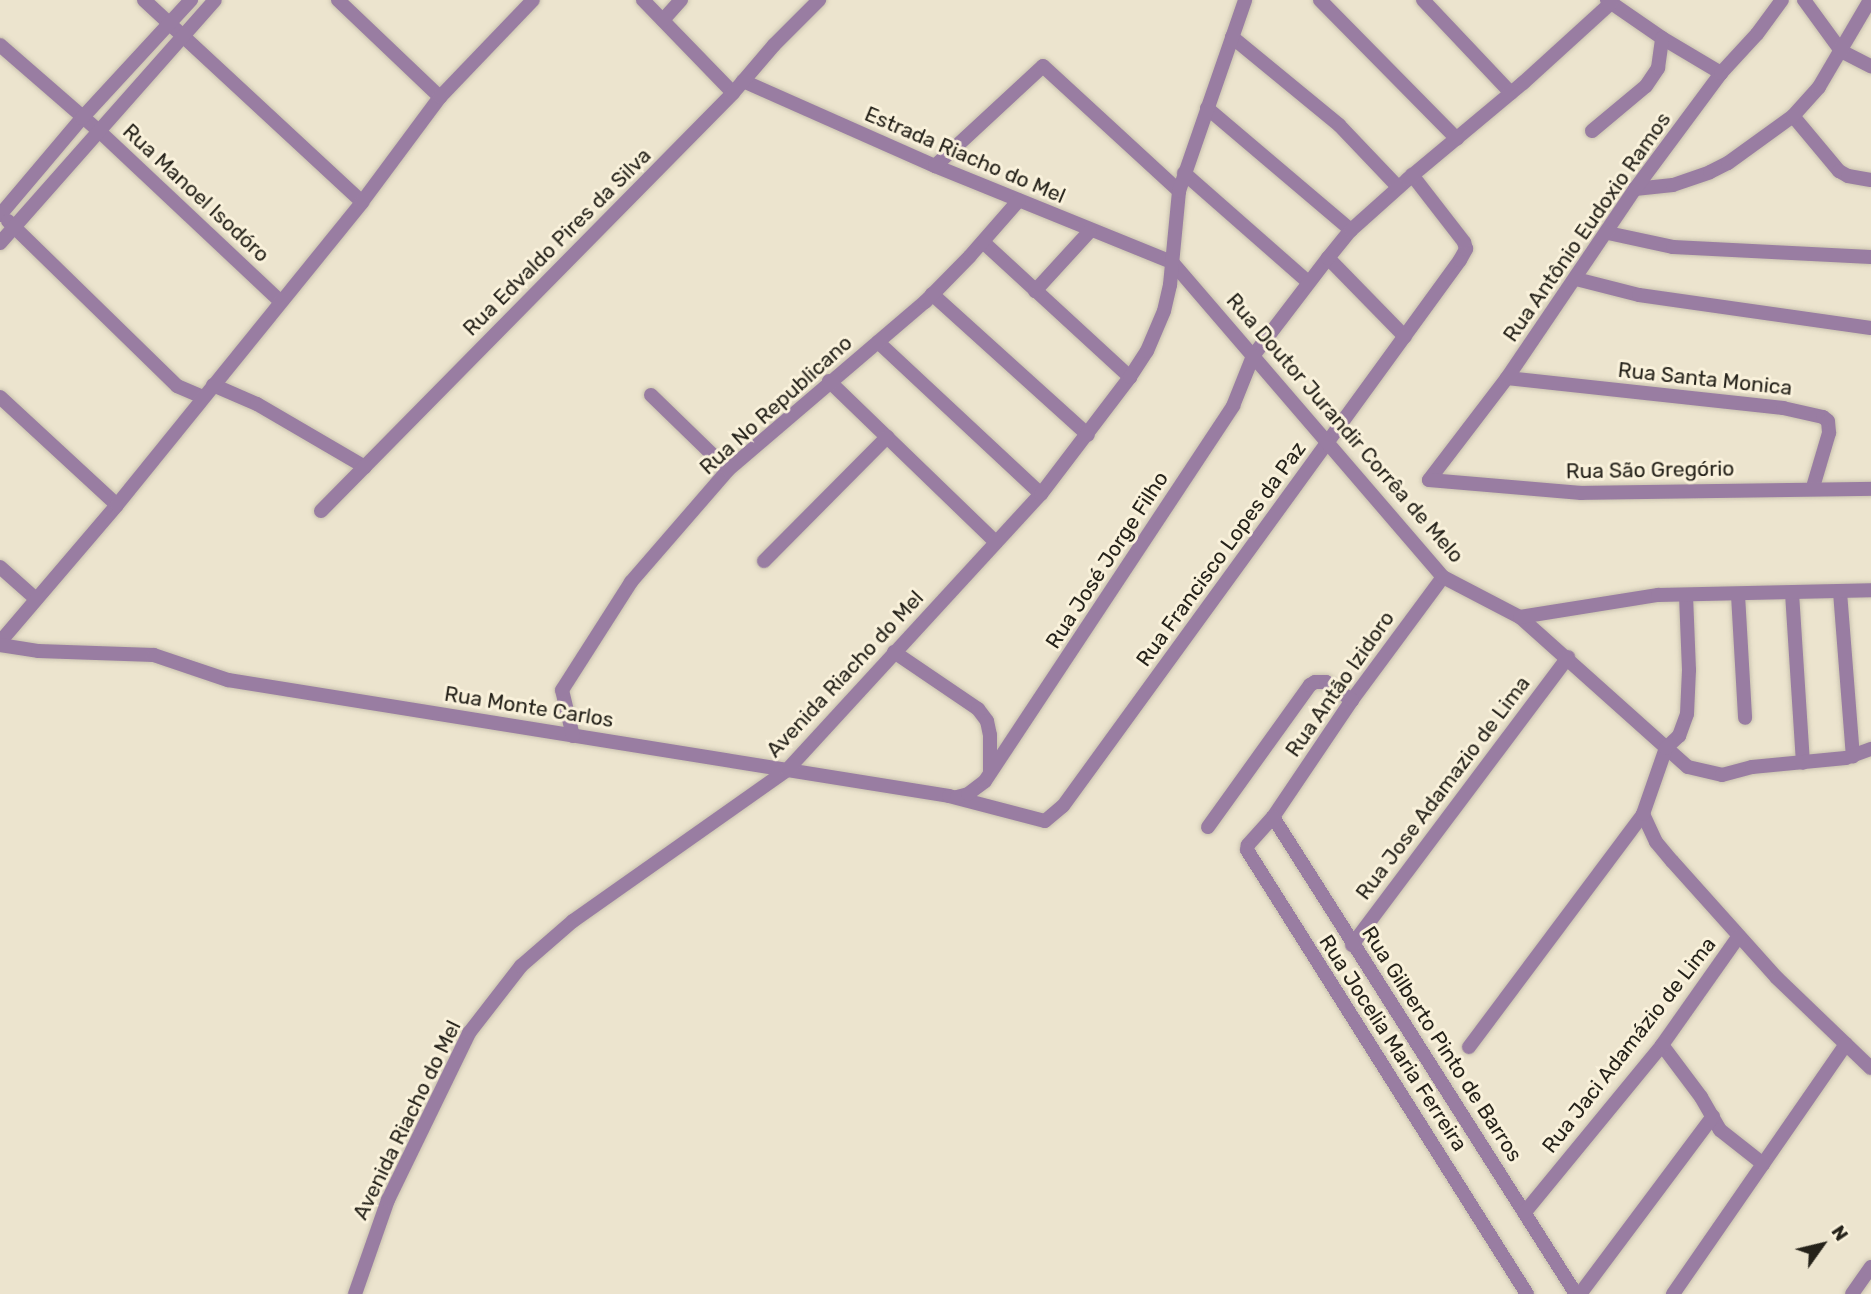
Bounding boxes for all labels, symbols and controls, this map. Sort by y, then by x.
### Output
street label: Estrada Riacho do Mel [861,101,1069,209]
street label: Rua Antônio Eudoxio Ramos [1498,107,1676,347]
street label: Rua Manoel Isodóro [118,119,274,267]
street label: Rua Edvaldo Pires da Silva [458,143,656,341]
street label: Rua Doutor Jurandir Corrêa de Melo [1221,288,1469,568]
street label: Rua No Republicano [695,330,857,480]
street label: Rua Santa Monica [1617,357,1793,401]
street label: Rua Francisco Lopes da Paz [1131,437,1311,671]
street label: Rua São Gregório [1566,456,1734,484]
street label: Rua José Jorge Filho [1040,467,1174,653]
street label: Avenida Riacho do Mel [761,585,929,763]
street label: Rua Antão Izidoro [1280,606,1400,762]
street label: Rua Jose Adamazio de Lima [1351,671,1535,905]
street label: Rua Monte Carlos [443,681,615,733]
street label: Rua Gilberto Pinto de Barros [1356,922,1528,1166]
street label: Rua Jocelia Maria Ferreira [1314,930,1472,1156]
street label: Rua Jaci Adamázio de Lima [1537,932,1721,1158]
street label: Avenida Riacho do Mel [348,1016,466,1224]
north arrow [1787,1210,1857,1280]
text: N [1826,1221,1853,1245]

